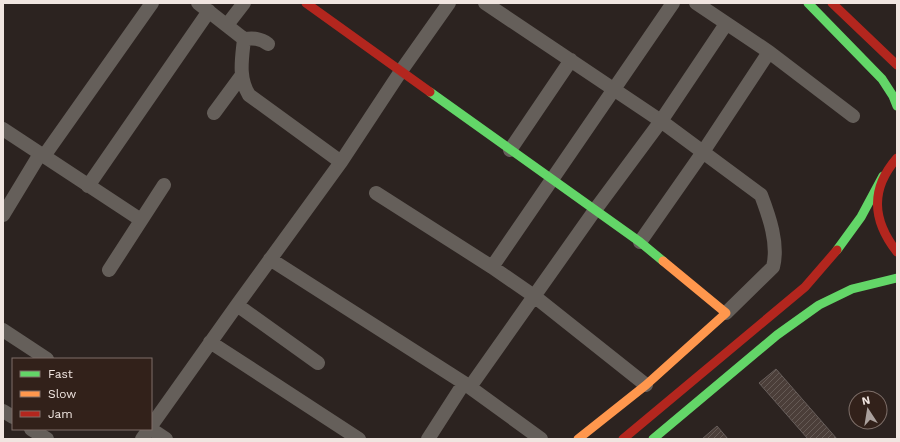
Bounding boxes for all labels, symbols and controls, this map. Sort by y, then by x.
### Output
legend [12,358,152,430]
text: Fast [48,367,73,381]
text: Slow [48,387,76,401]
north arrow [848,390,888,430]
text: N [861,394,871,408]
text: Jam [48,407,73,421]

